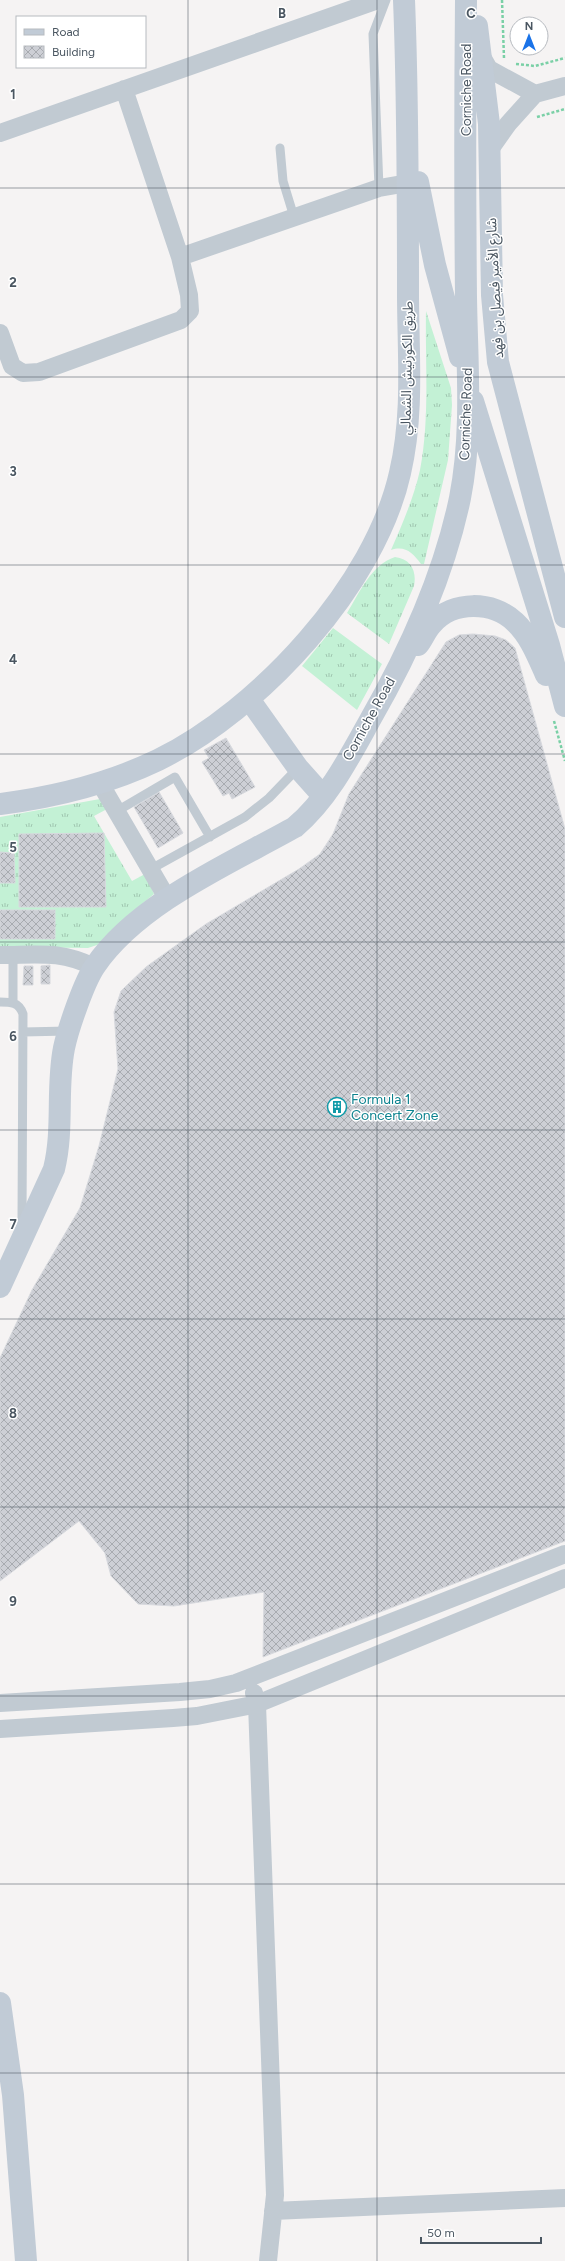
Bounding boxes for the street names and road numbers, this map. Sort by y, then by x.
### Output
street label: Corniche Road [458,44,475,136]
street label: شارع الأمير فيصل بن فهد [483,217,509,359]
street label: طريق الكورنيش الشمالي [397,301,419,435]
street label: Corniche Road [456,367,476,461]
street label: Corniche Road [339,674,399,764]

